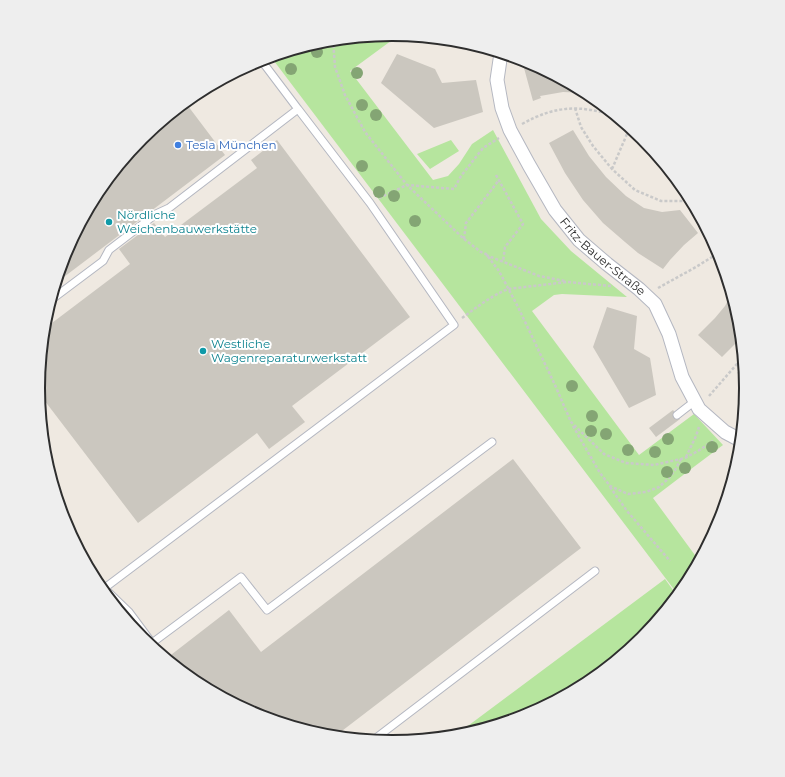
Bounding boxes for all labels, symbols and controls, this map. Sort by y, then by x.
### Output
place label: Tesla München [186,137,277,152]
marker: Tesla München [173,140,183,150]
place label: Nördliche Weichenbauwerkstätte [117,207,257,236]
street label: Fritz-Bauer-Straße [557,214,649,298]
marker: Nördliche Weichenbauwerkstätte [104,217,114,227]
place label: Westliche Wagenreparaturwerkstatt [211,336,367,365]
marker: Westliche Wagenreparaturwerkstatt [198,346,208,356]

